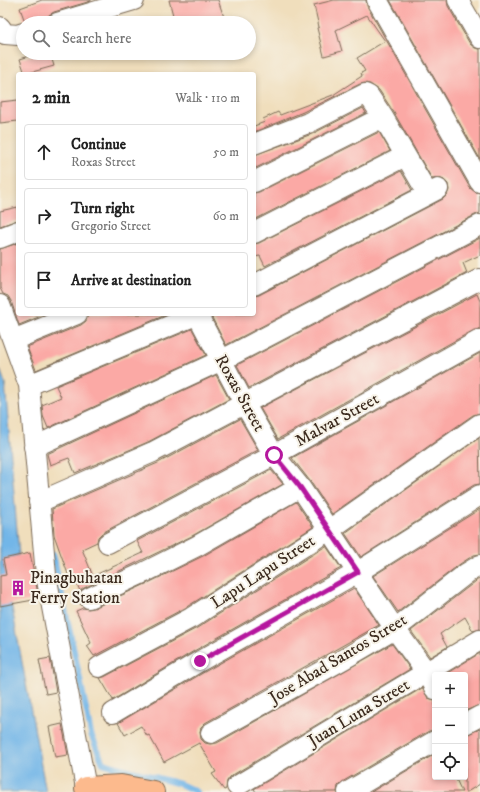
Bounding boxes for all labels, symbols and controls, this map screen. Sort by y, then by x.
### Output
search box [16,16,256,60]
icon: search [30,27,52,49]
text: Search here [62,29,131,48]
text: 2 min [32,87,70,109]
text: Walk · 110 m [175,90,240,106]
text: Continue [71,135,126,154]
icon: ahead [33,141,55,163]
text: 50 m [213,144,239,160]
text: Roxas Street [71,154,136,170]
text: Turn right [71,199,134,218]
icon: right [33,205,55,227]
text: 60 m [213,208,239,224]
text: Gregorio Street [71,218,151,234]
icon: arrive [33,269,55,291]
text: Arrive at destination [71,271,191,290]
street label: Roxas Street [210,351,270,436]
street label: Malvar Street [291,388,383,452]
route start [265,446,283,464]
street label: Lapu Lapu Street [207,530,320,614]
place label: Pinagbuhatan Ferry Station [30,567,123,609]
building icon: Pinagbuhatan Ferry Station [9,579,27,597]
street label: Jose Abad Santos Street [263,609,412,710]
route end [191,652,209,670]
map controls [432,672,468,780]
button: + [432,672,468,708]
street label: Juan Luna Street [302,674,414,753]
button: − [432,708,468,744]
button: locate [432,744,468,780]

